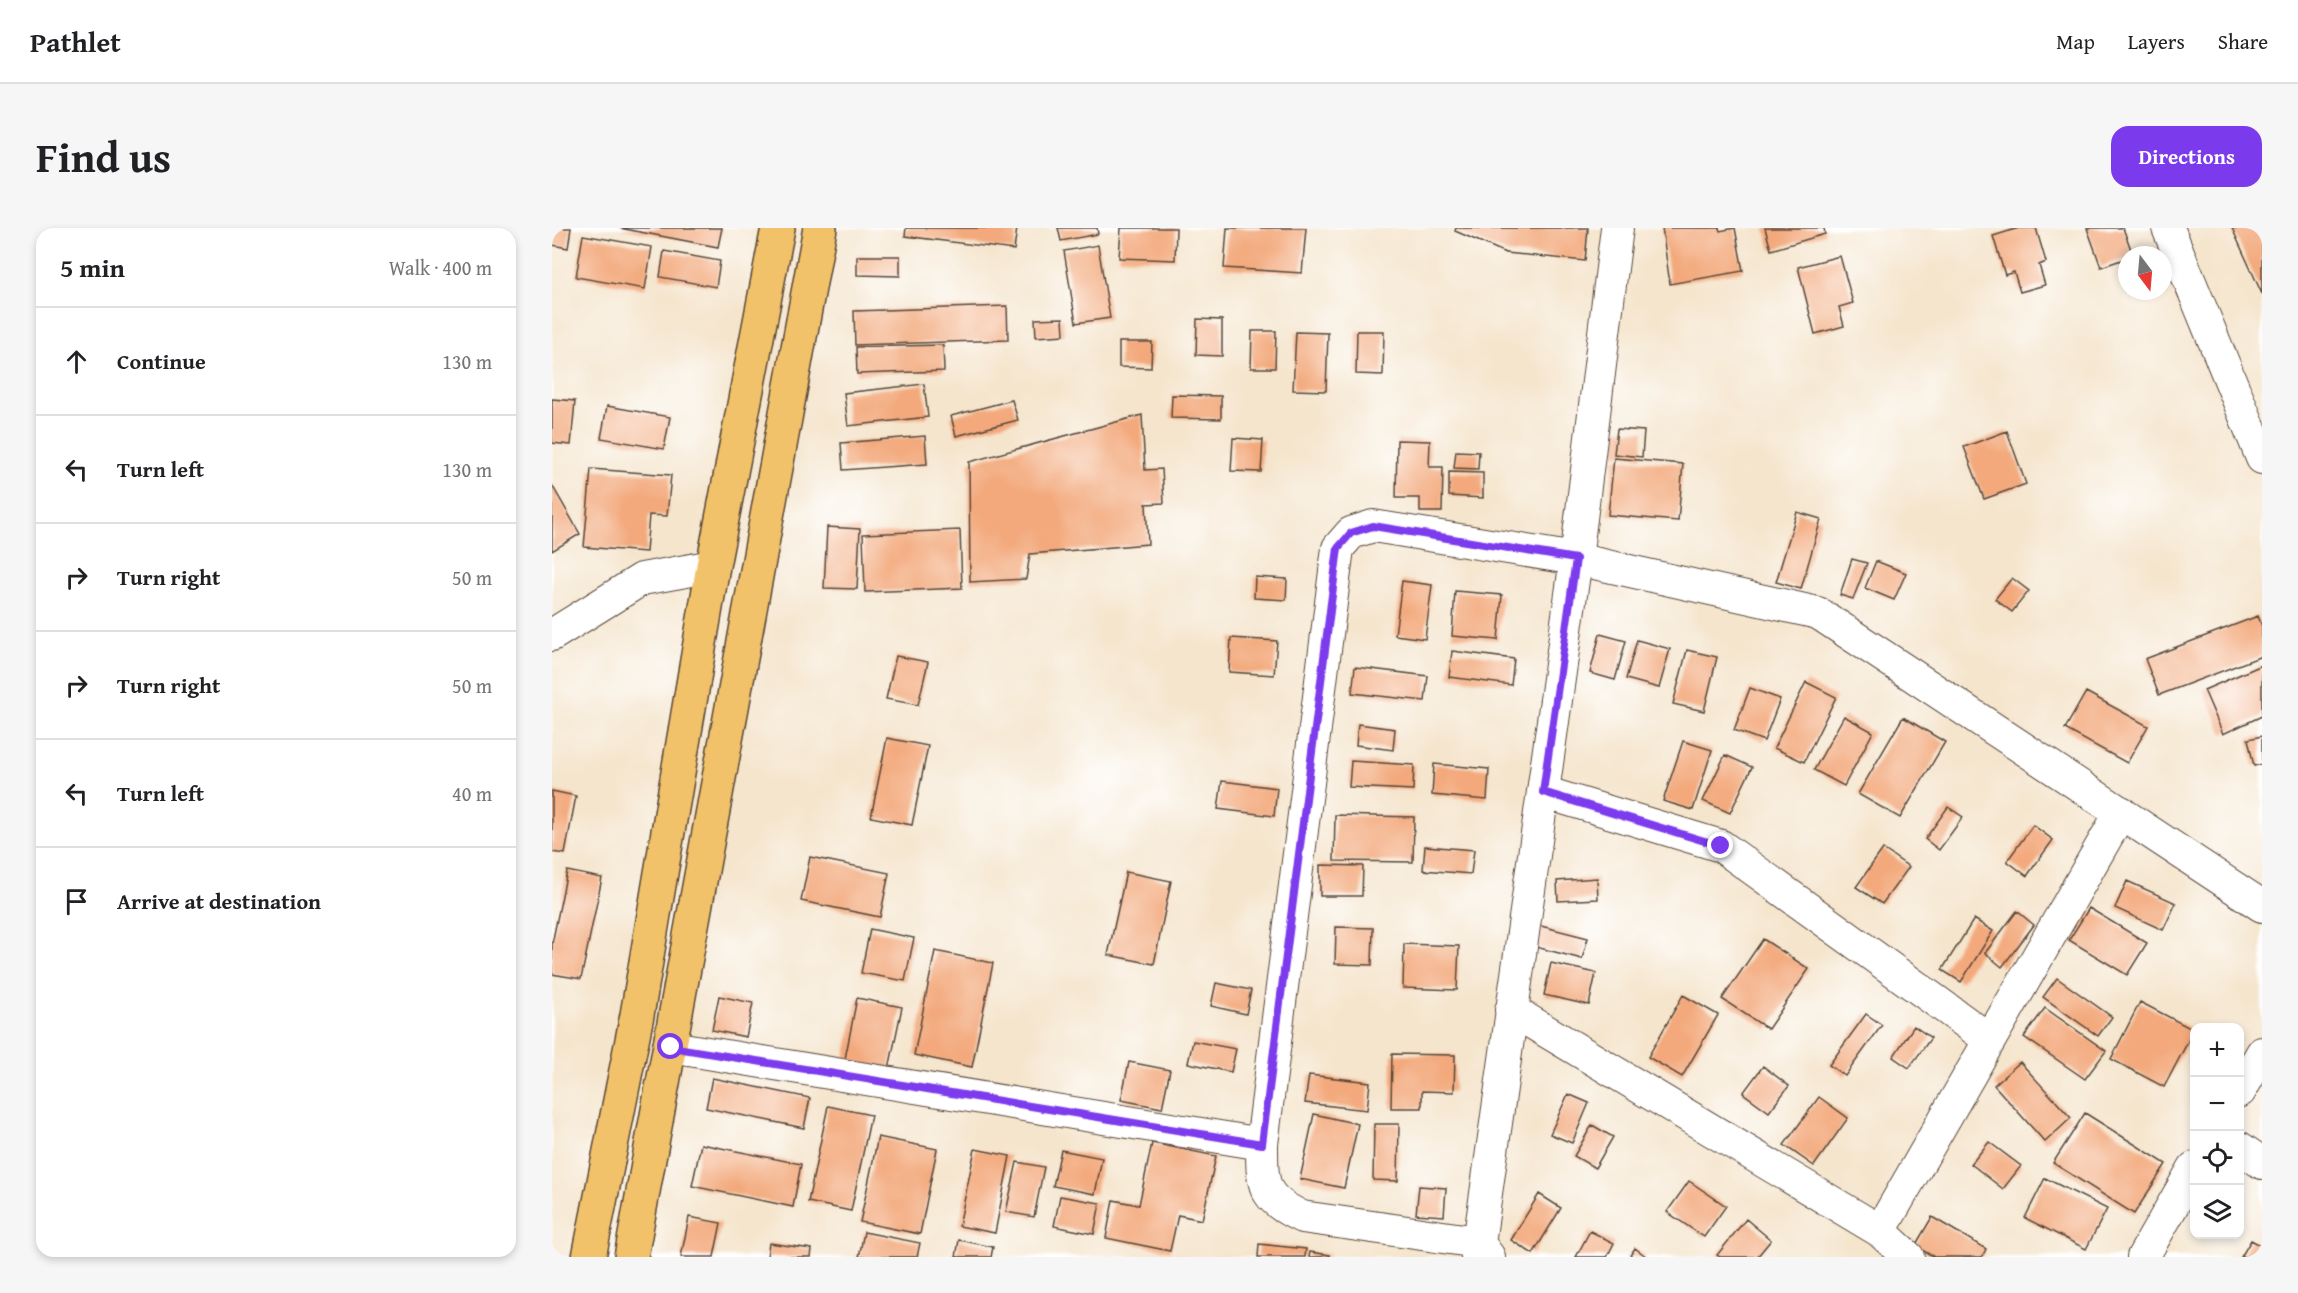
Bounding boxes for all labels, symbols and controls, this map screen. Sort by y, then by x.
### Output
text: Pathlet [30,21,121,62]
text: Map [2056,26,2095,57]
text: Layers [2128,26,2185,57]
text: Share [2218,26,2268,57]
text: Find us [36,126,171,187]
button: Directions [2111,126,2262,187]
north arrow [2118,246,2172,300]
text: 5 min [60,248,125,287]
text: Walk · 400 m [389,253,492,282]
icon: ahead [60,345,93,378]
text: Continue [117,345,206,377]
text: 130 m [442,347,492,376]
icon: left [60,453,93,486]
text: Turn left [117,453,204,485]
text: 130 m [442,455,492,484]
icon: right [60,561,93,594]
text: Turn right [117,561,220,593]
text: 50 m [452,563,492,592]
icon: right [60,669,93,702]
text: Turn right [117,669,220,701]
text: 50 m [452,671,492,700]
icon: left [60,777,93,810]
text: Turn left [117,777,204,809]
text: 40 m [452,779,492,808]
route end [1707,832,1733,858]
icon: arrive [60,885,93,918]
text: Arrive at destination [117,885,321,917]
map controls [2190,1023,2244,1239]
button: + [2190,1023,2244,1077]
route start [657,1033,683,1059]
button: − [2190,1077,2244,1131]
button: locate [2190,1131,2244,1185]
button: layers [2190,1185,2244,1239]

